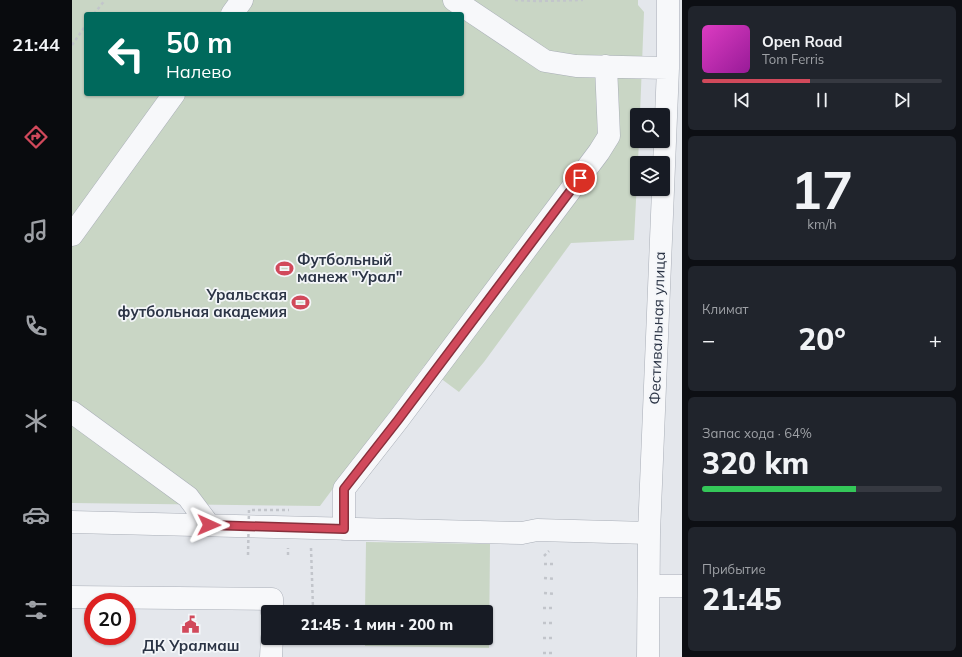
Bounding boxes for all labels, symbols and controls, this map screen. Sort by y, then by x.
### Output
text: 50 m [166,25,232,60]
icon: left [100,28,152,80]
text: Open Road [762,32,842,51]
text: 21:44 [12,33,60,56]
text: Tom Ferris [762,51,824,67]
text: Налево [166,60,232,83]
icon: previous [731,89,753,111]
icon: pause [811,89,833,111]
icon: next [891,89,913,111]
map controls [630,108,670,196]
button: search [630,108,670,148]
icon: directions [22,123,50,151]
button: layers [630,156,670,196]
text: 17 [791,157,853,222]
pin [563,161,597,195]
icon: arrive [569,167,591,189]
text: km/h [807,216,837,232]
icon: music [22,217,50,245]
place label: Футбольный манеж "Урал" [297,250,403,286]
street label: Фестивальная улица [645,251,669,405]
sports icon: Футбольный манеж "Урал" [274,258,294,278]
place label: Уральская футбольная академия [118,285,287,321]
sports icon: Уральская футбольная академия [290,293,310,313]
text: Климат [702,301,749,317]
icon: phone [22,312,50,340]
text: 20° [798,320,846,358]
text: − [702,326,715,354]
text: + [929,326,942,354]
icon: climate [22,407,50,435]
text: Запас хода · 64% [702,425,812,441]
text: 320 km [702,444,809,482]
icon: car [22,501,50,529]
position arrow [188,504,230,546]
text: Прибытие [702,561,766,577]
text: 21:45 [702,580,782,618]
speed limit sign: 20 [84,593,136,645]
icon: filters [22,596,50,624]
public building icon: ДК Уралмаш [181,614,201,634]
text: 21:45 · 1 мин · 200 m [301,615,453,634]
place label: ДК Уралмаш [142,636,240,655]

